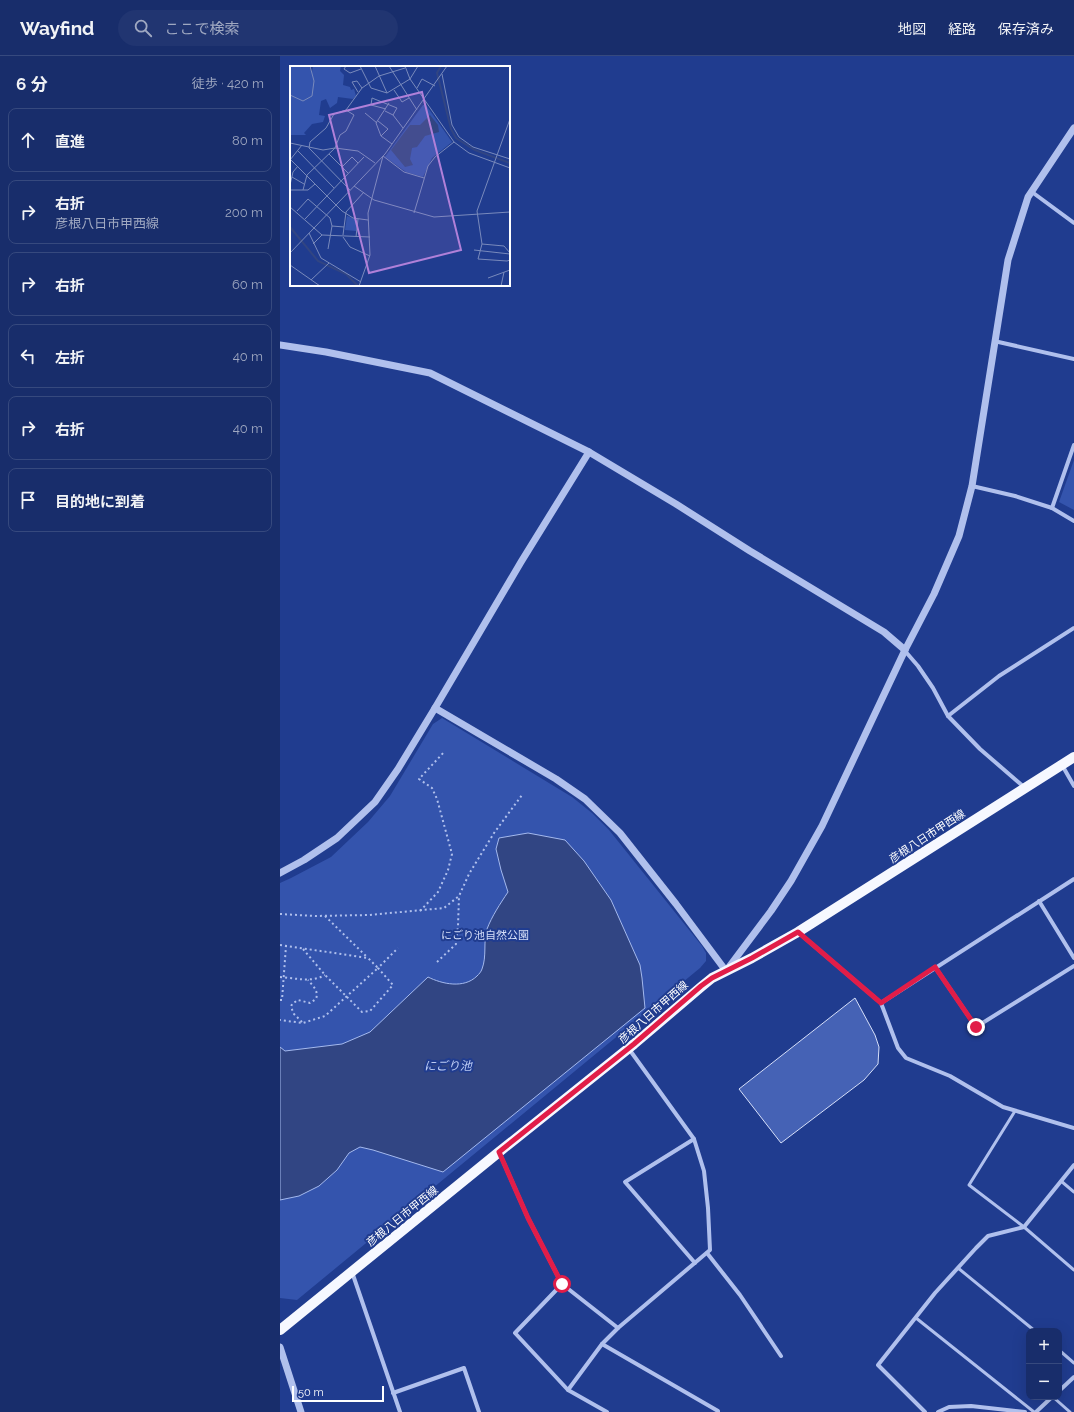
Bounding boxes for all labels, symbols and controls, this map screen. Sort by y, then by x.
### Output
search box [118,10,398,46]
text: Wayfind [20,17,94,39]
icon: search [132,17,154,39]
text: ここで検索 [164,20,239,38]
text: 地図 [898,21,926,37]
text: 経路 [948,21,976,37]
text: 保存済み [998,21,1054,37]
inset map [290,66,510,286]
text: 6 分 [16,74,47,94]
text: 徒歩 · 420 m [192,76,264,91]
icon: ahead [17,129,39,151]
text: 直進 [55,133,85,151]
text: 80 m [232,133,263,148]
text: 右折 [55,195,85,213]
icon: right [17,201,39,223]
text: 200 m [225,205,263,220]
text: 彦根八日市甲西線 [55,216,159,231]
icon: right [17,273,39,295]
text: 右折 [55,277,85,295]
text: 60 m [232,277,263,292]
icon: left [17,345,39,367]
text: 左折 [55,349,85,367]
text: 40 m [233,349,263,364]
icon: right [17,417,39,439]
text: 右折 [55,421,85,439]
text: 40 m [233,421,263,436]
icon: arrive [17,489,39,511]
text: 目的地に到着 [55,493,145,511]
street label: 彦根八日市甲西線 [887,807,968,866]
park label: にごり池自然公園 [441,929,529,942]
street label: 彦根八日市甲西線 [616,979,691,1046]
route end [967,1018,985,1036]
water label: にごり池 [424,1059,473,1073]
street label: 彦根八日市甲西線 [364,1184,441,1249]
route start [553,1275,571,1293]
map controls [1026,1328,1062,1400]
button: + [1026,1328,1062,1364]
button: − [1026,1364,1062,1400]
scale bar [292,1384,384,1403]
text: 50 m [298,1386,324,1399]

